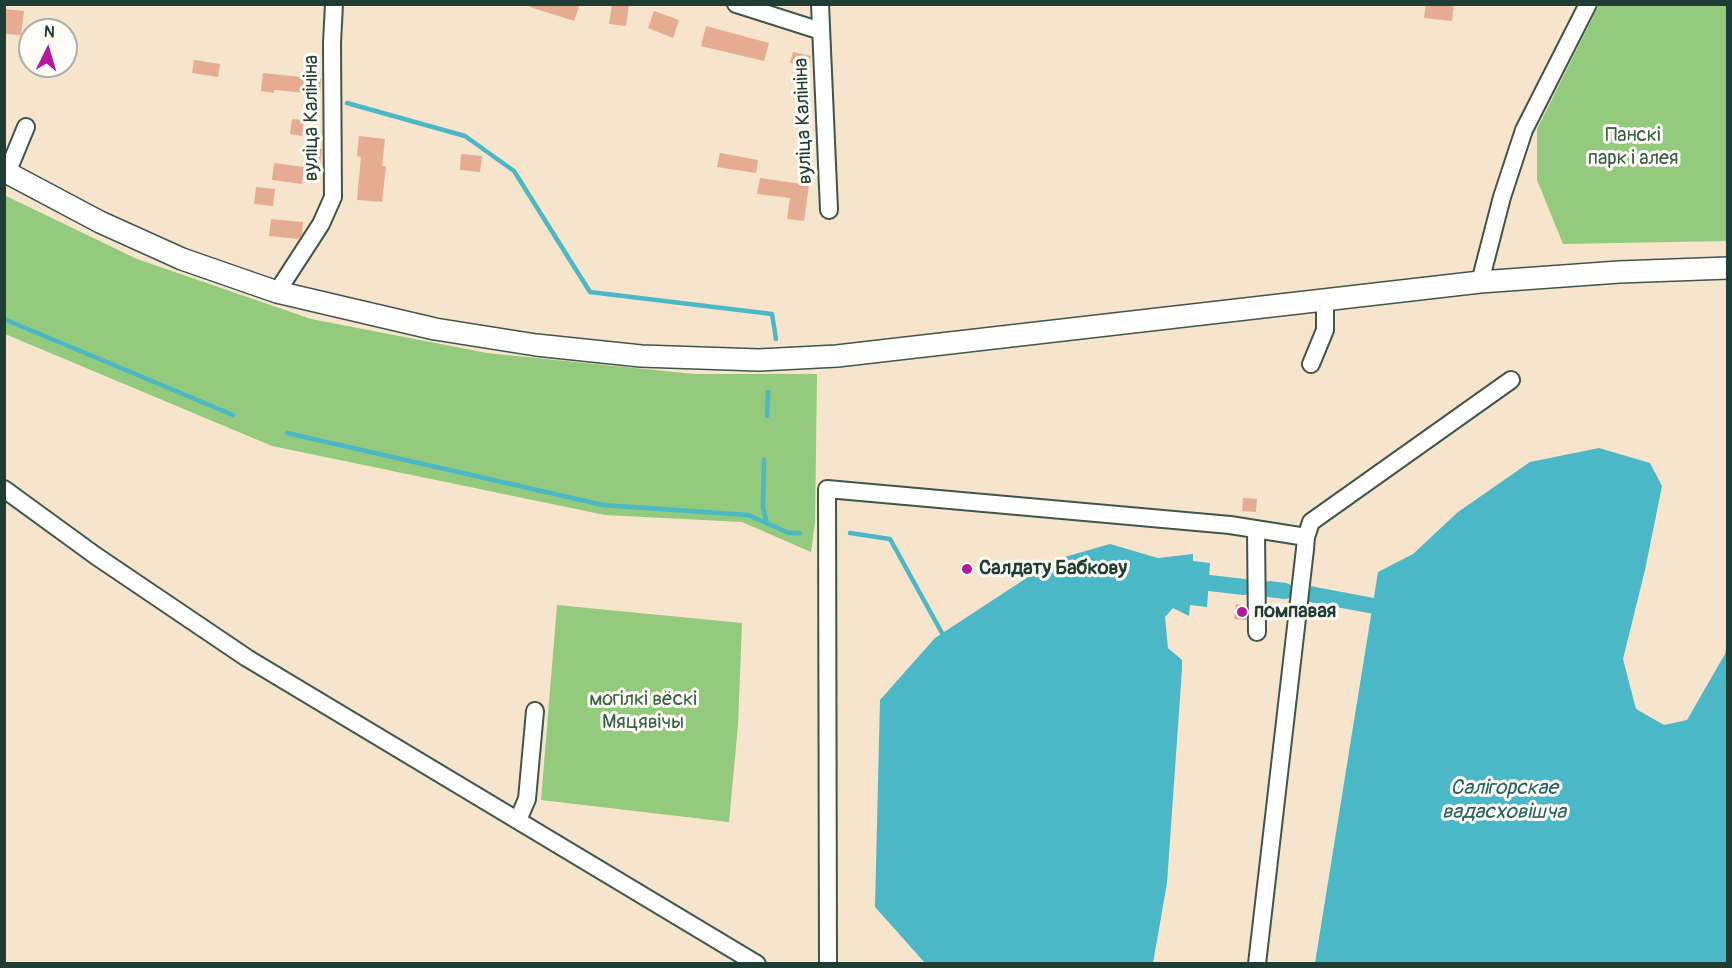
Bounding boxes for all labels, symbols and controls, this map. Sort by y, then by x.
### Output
north arrow [18,18,78,78]
text: N [43,22,56,42]
street label: вуліца Калініна [300,55,324,181]
street label: вуліца Калініна [790,57,818,185]
park label: Панскі парк і алея [1588,124,1678,171]
place label: Салдату Бабкову [979,557,1127,581]
marker: Салдату Бабкову [960,562,974,576]
place label: помпавая [1254,600,1336,624]
marker: помпавая [1235,605,1249,619]
park label: могілкі вёскі Мяцявічы [589,688,697,735]
water label: Салігорскае вадасховішча [1442,776,1566,826]

